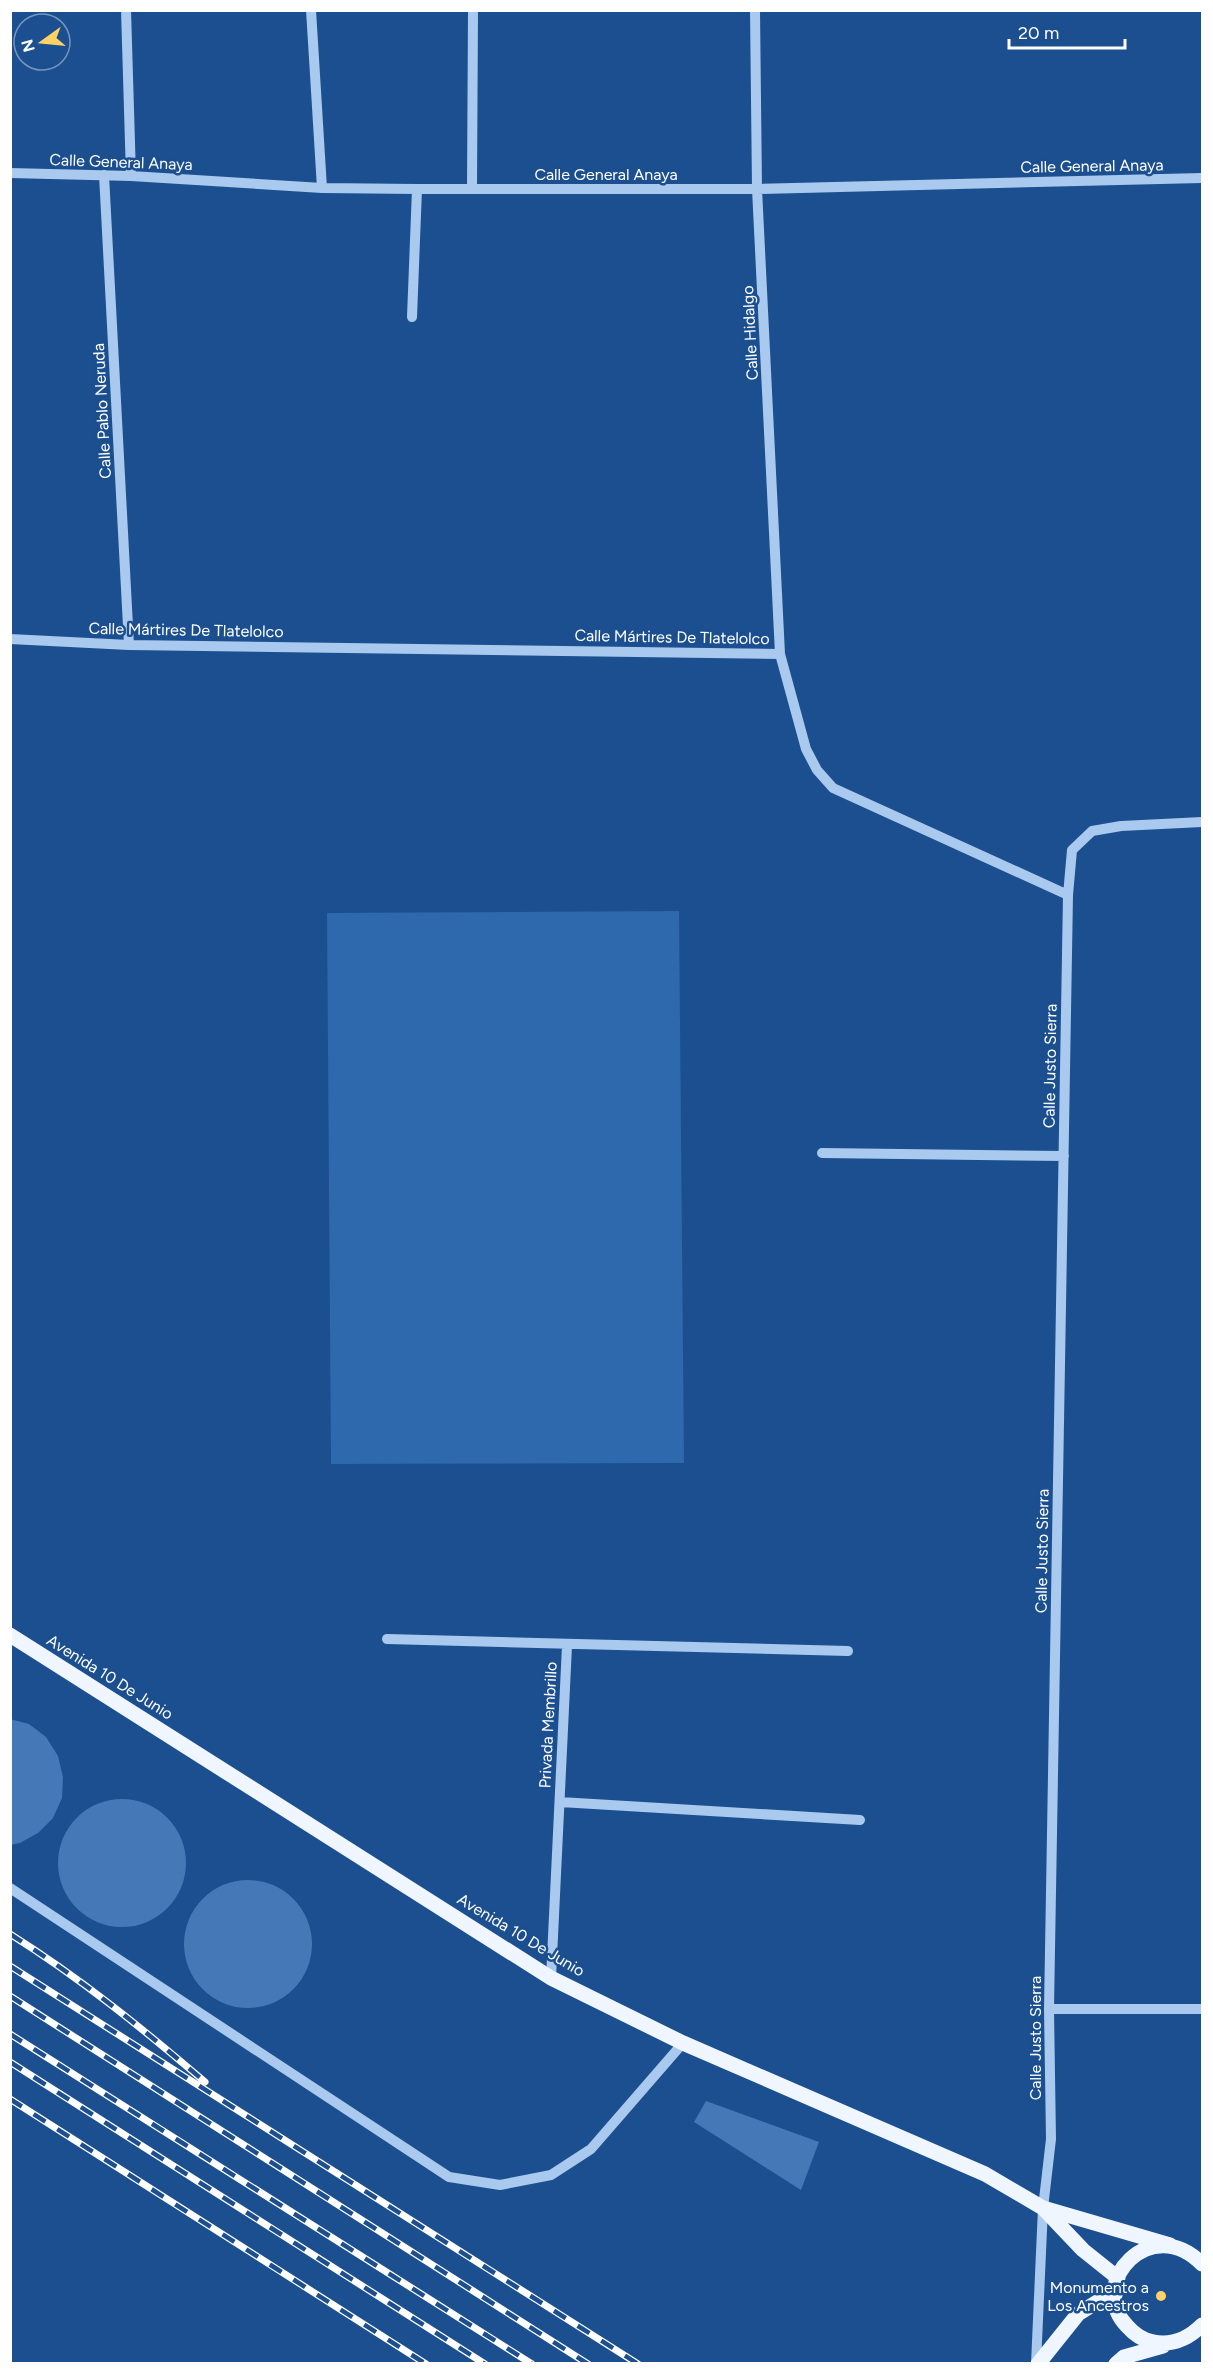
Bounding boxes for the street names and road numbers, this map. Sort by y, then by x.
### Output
street label: Calle General Anaya [49,150,193,174]
street label: Calle General Anaya [1020,155,1164,177]
street label: Calle General Anaya [534,165,678,184]
street label: Calle Hidalgo [738,285,762,381]
street label: Calle Pablo Neruda [89,343,115,479]
street label: Calle Mártires De Tlatelolco [88,619,284,641]
street label: Calle Mártires De Tlatelolco [574,626,770,648]
street label: Calle Justo Sierra [1039,1004,1061,1128]
street label: Calle Justo Sierra [1031,1489,1053,1613]
street label: Avenida 10 De Junio [43,1630,177,1724]
street label: Privada Membrillo [535,1661,561,1789]
street label: Avenida 10 De Junio [454,1889,588,1981]
street label: Calle Justo Sierra [1026,1976,1045,2100]

